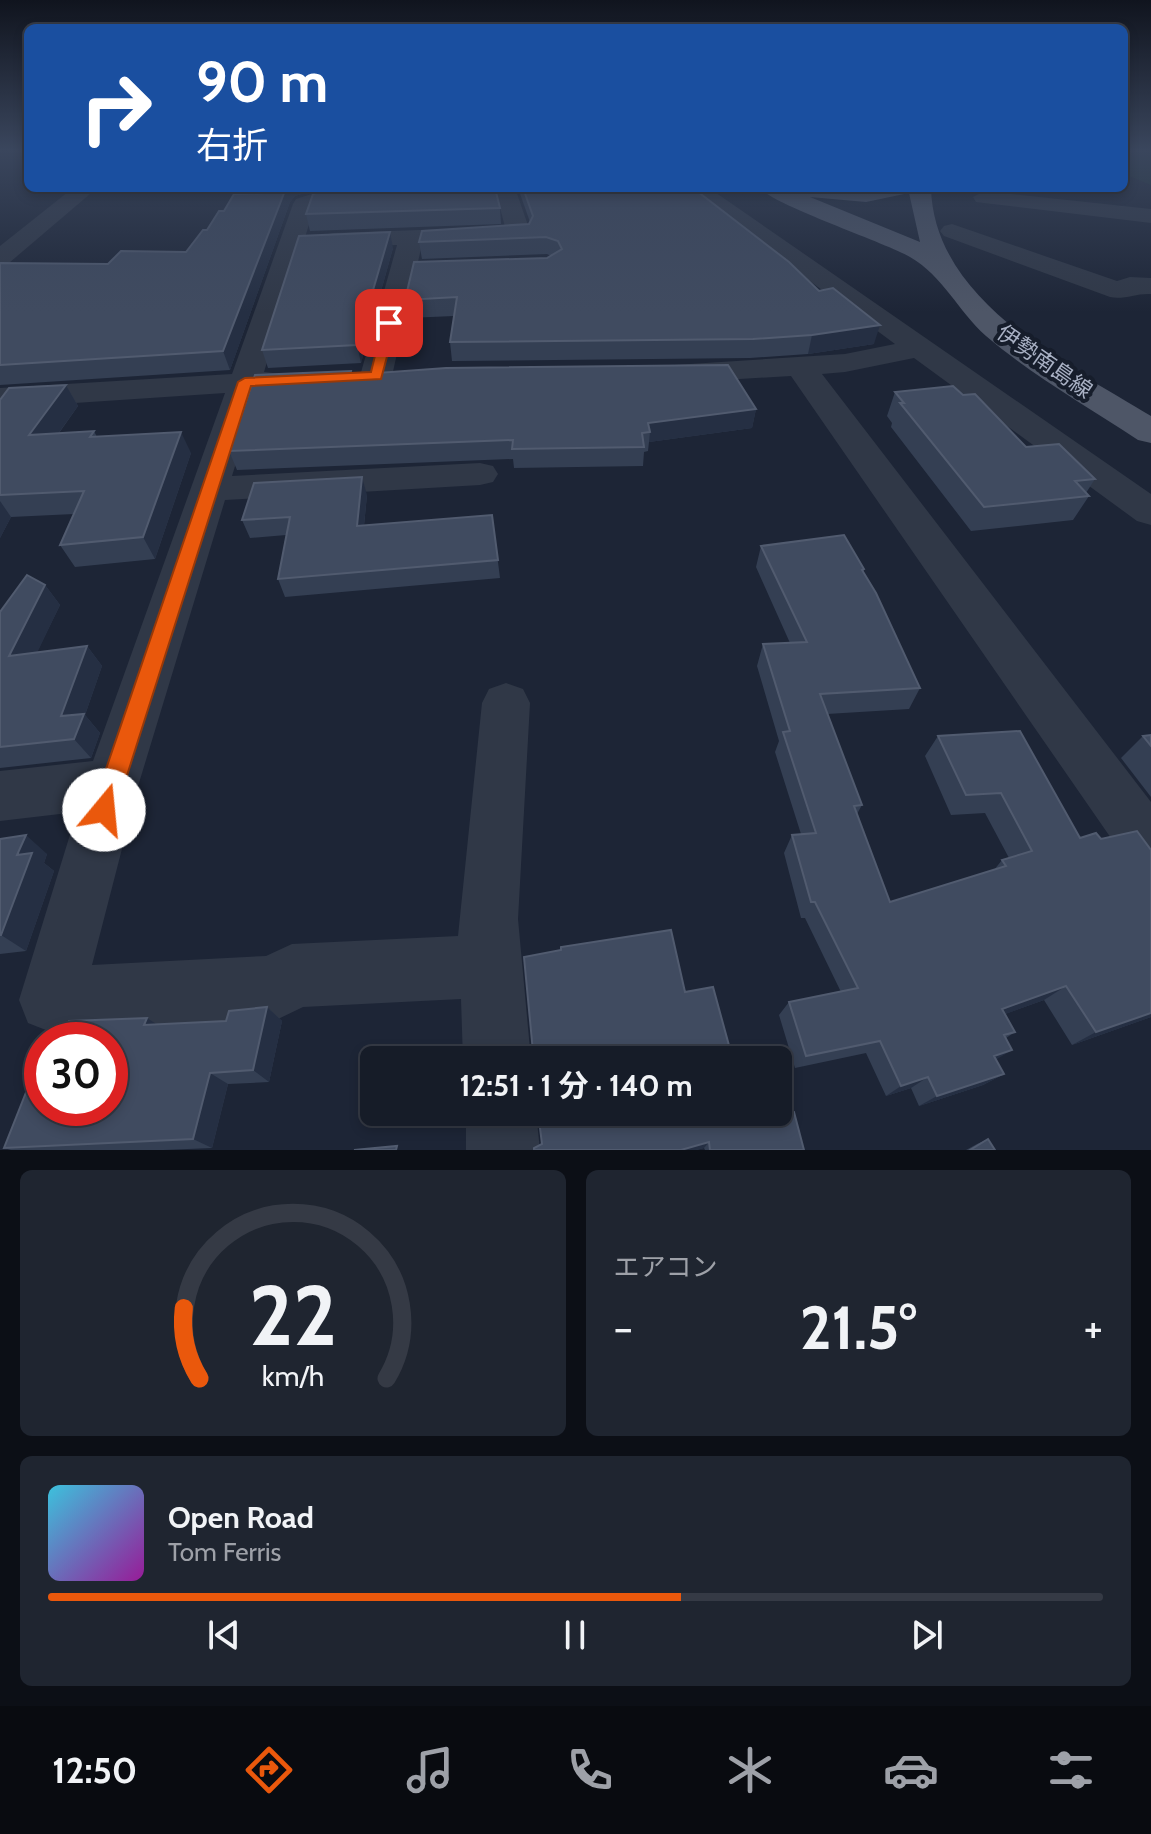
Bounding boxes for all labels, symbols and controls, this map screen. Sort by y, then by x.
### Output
text: 90 m [196,48,328,116]
icon: right [64,56,168,160]
text: 右折 [196,123,268,167]
pin [355,289,423,357]
icon: arrive [367,301,411,345]
street label: 伊勢南島線 [992,319,1098,404]
position arrow [62,768,146,852]
speed limit sign: 30 [24,1022,128,1126]
text: 12:51 · 1 分 · 140 m [459,1067,693,1104]
text: エアコン [614,1251,718,1283]
text: 22 [249,1265,337,1366]
text: 21.5° [800,1291,917,1364]
text: − [614,1301,633,1354]
text: + [1084,1301,1103,1354]
text: km/h [261,1358,324,1393]
text: Open Road [168,1499,314,1536]
text: Tom Ferris [168,1536,281,1568]
icon: previous [202,1613,246,1657]
icon: pause [553,1613,597,1657]
icon: next [905,1613,949,1657]
icon: directions [241,1742,297,1798]
icon: music [402,1742,458,1798]
icon: phone [562,1742,618,1798]
icon: climate [722,1742,778,1798]
icon: car [883,1742,939,1798]
icon: filters [1043,1742,1099,1798]
text: 12:50 [52,1748,137,1792]

